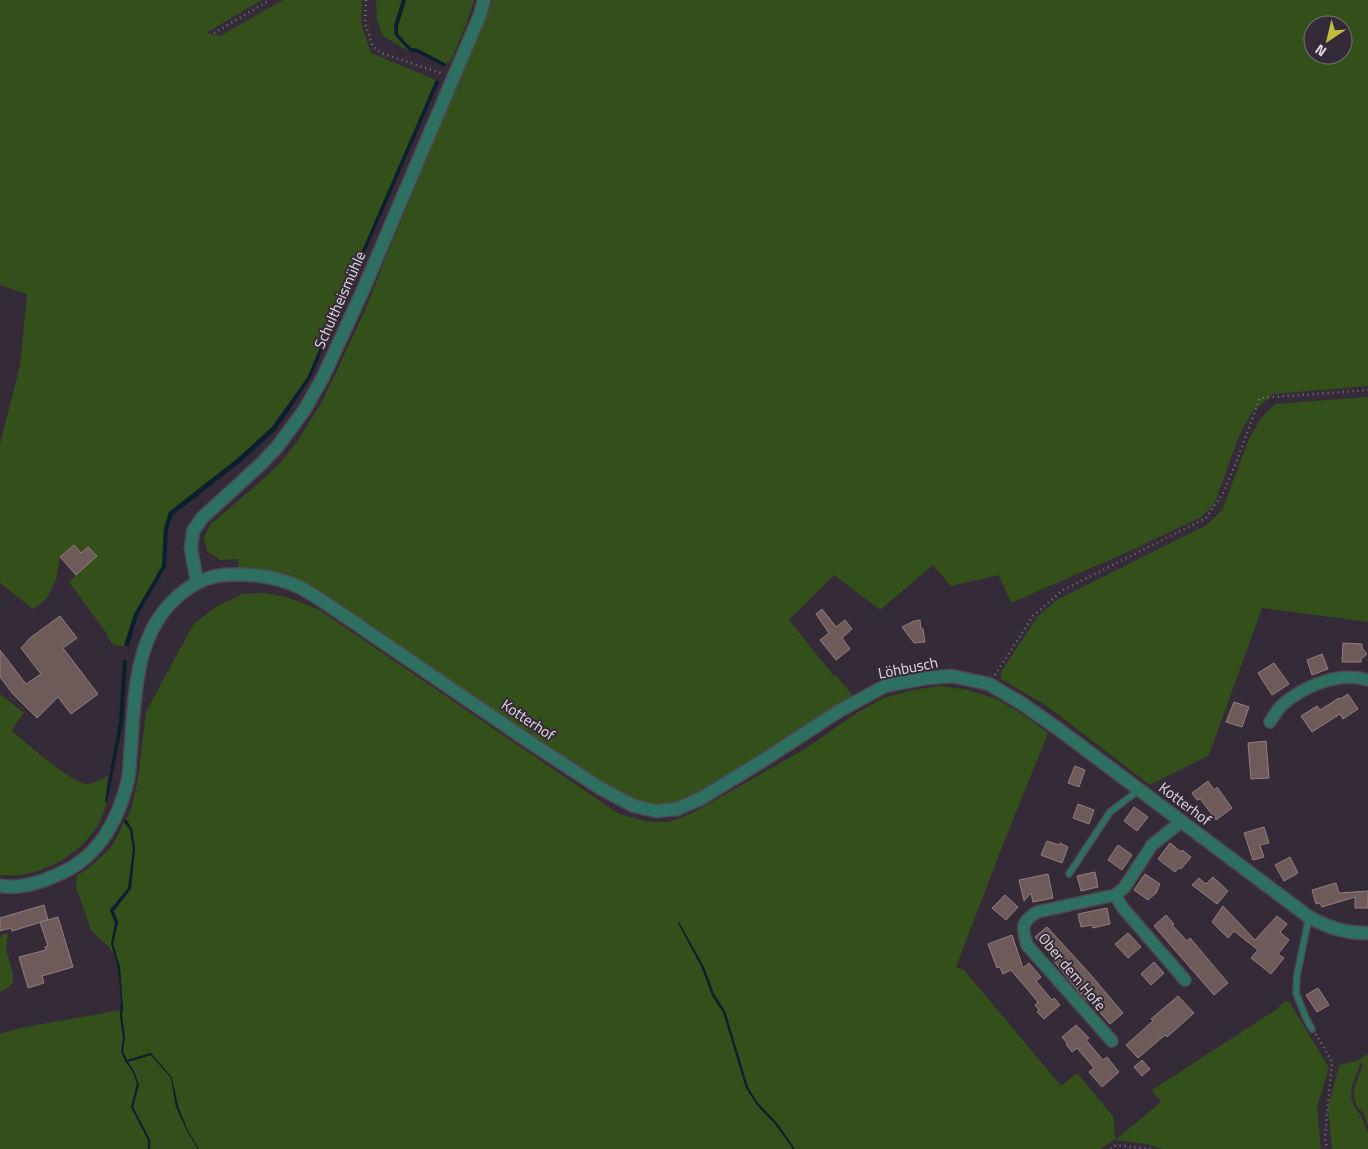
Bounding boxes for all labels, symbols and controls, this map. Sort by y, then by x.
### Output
north arrow [1303,15,1353,65]
text: N [1310,40,1330,62]
street label: Schultheismühle [308,247,371,352]
street label: Löhbusch [876,650,940,685]
street label: Kotterhof [497,693,560,746]
street label: Kotterhof [1154,776,1216,831]
street label: Ober dem Hofe [1033,928,1112,1016]

